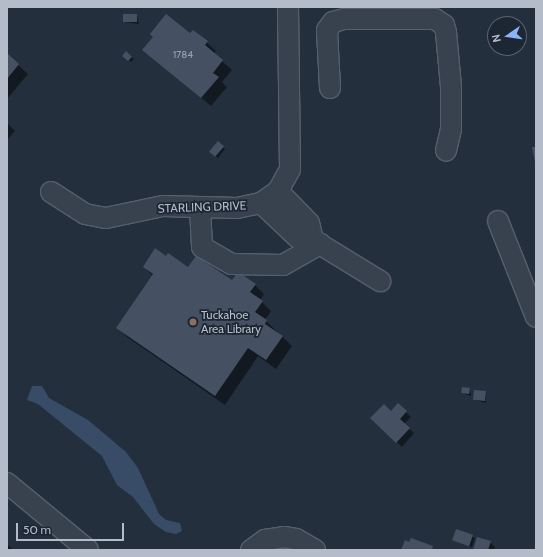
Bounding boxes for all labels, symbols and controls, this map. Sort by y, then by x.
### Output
north arrow [487,16,527,56]
text: N [489,33,504,44]
house number: 1784 [173,49,193,61]
street label: STARLING DRIVE [157,198,247,216]
place label: Tuckahoe Area Library [201,308,261,336]
marker: Tuckahoe Area Library [188,317,198,327]
scale bar [18,515,126,541]
text: 50 m [23,522,51,537]

